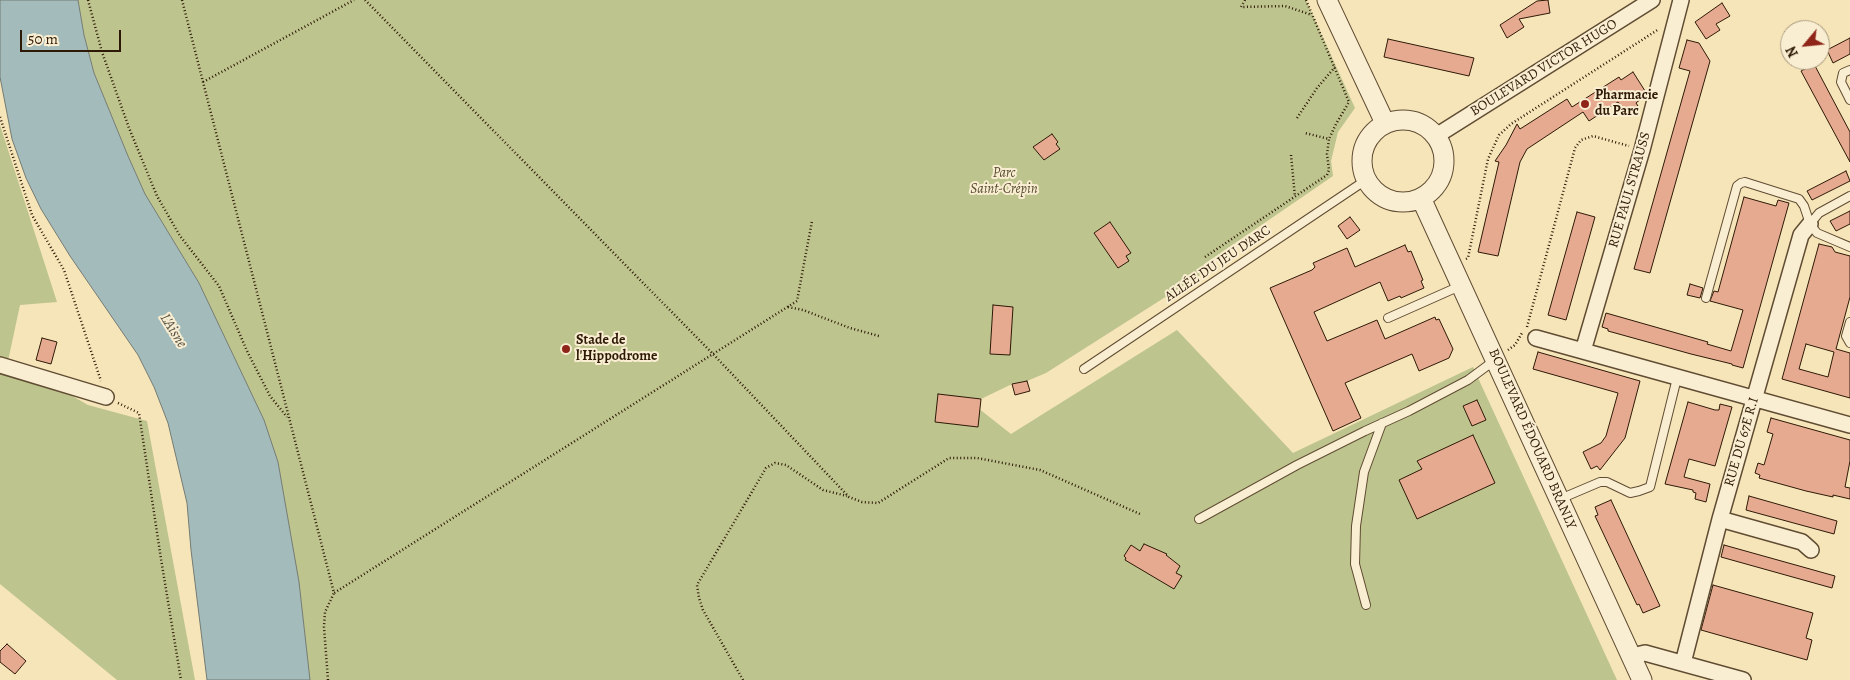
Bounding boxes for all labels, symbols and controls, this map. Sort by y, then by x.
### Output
street label: BOULEVARD VICTOR HUGO [1467,16,1621,120]
scale bar [22,20,124,52]
north arrow [1780,20,1830,70]
text: 50 m [28,29,58,49]
text: N [1781,43,1803,61]
place label: Pharmacie du Parc [1595,88,1658,120]
marker: Pharmacie du Parc [1579,98,1591,110]
street label: RUE PAUL STRAUSS [1605,130,1655,250]
park label: Parc Saint-Crépin [970,166,1038,198]
street label: ALLÉE DU JEU D'ARC [1162,222,1274,306]
water label: L'Aisne [156,311,190,351]
place label: Stade de l'Hippodrome [576,333,657,366]
marker: Stade de l'Hippodrome [560,343,572,355]
street label: BOULEVARD ÉDOUARD BRANLY [1485,346,1579,532]
street label: RUE DU 67E R.I [1721,395,1763,489]

